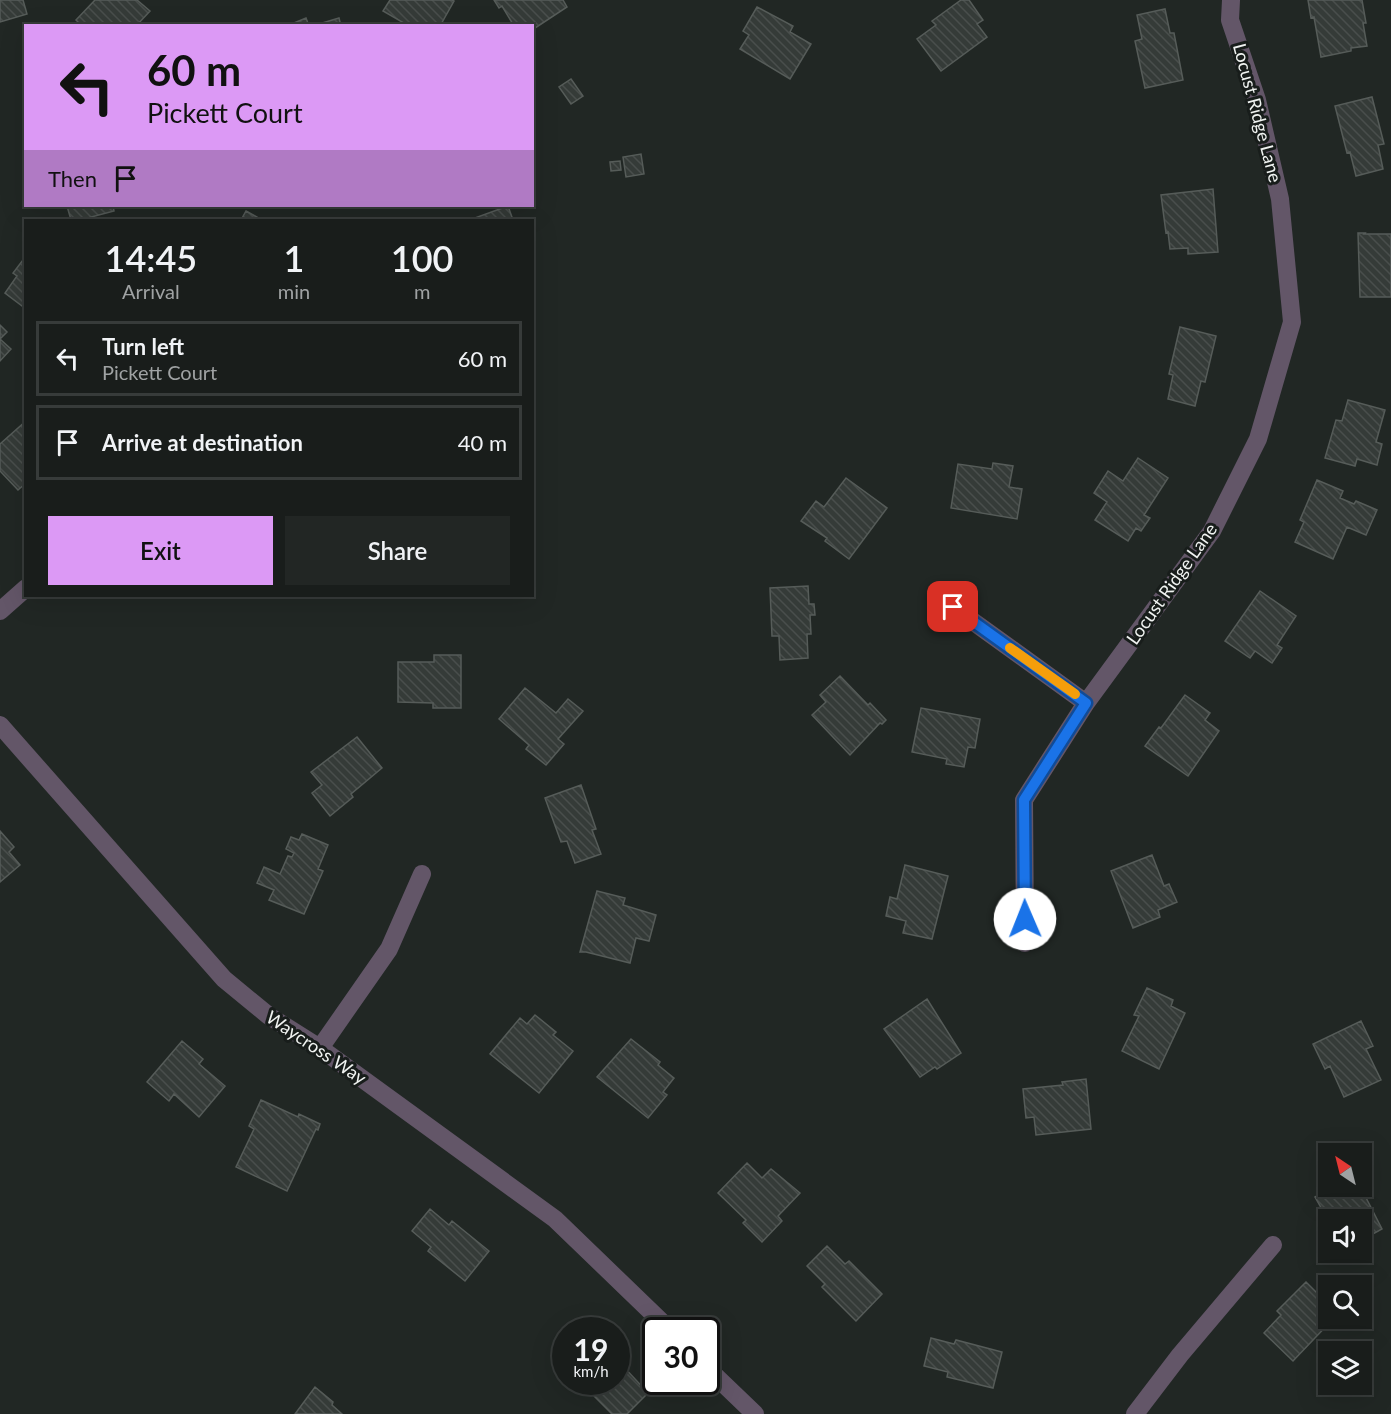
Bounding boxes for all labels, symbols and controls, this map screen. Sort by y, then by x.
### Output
street label: Locust Ridge Lane [1229,41,1287,185]
text: 60 m [147,45,241,95]
icon: left [48,48,126,126]
text: Pickett Court [147,96,303,129]
icon: arrive [109,162,142,195]
text: Then [48,165,97,192]
text: 14:45 [105,236,197,280]
text: 1 [284,236,304,280]
text: 100 [391,236,453,280]
text: Arrival [122,279,180,303]
text: min [278,279,310,303]
text: m [414,279,430,303]
text: Turn left [102,333,184,360]
icon: left [51,342,84,375]
text: 60 m [458,345,507,372]
text: Pickett Court [102,360,217,384]
icon: arrive [51,426,84,459]
text: Arrive at destination [102,429,303,456]
text: 40 m [458,429,507,456]
button: Exit [48,516,273,585]
button: Share [285,516,510,585]
street label: Locust Ridge Lane [1121,519,1221,648]
pin [927,581,978,632]
icon: arrive [936,590,969,623]
position arrow [993,887,1057,951]
street label: Waycross Way [262,1006,371,1089]
north arrow [1318,1143,1372,1197]
map controls [1318,1143,1372,1395]
button: sound [1318,1209,1372,1263]
button: search [1318,1275,1372,1329]
speed limit sign: 30 [642,1317,720,1395]
text: 19 [574,1331,608,1367]
button: layers [1318,1341,1372,1395]
text: km/h [573,1362,609,1380]

